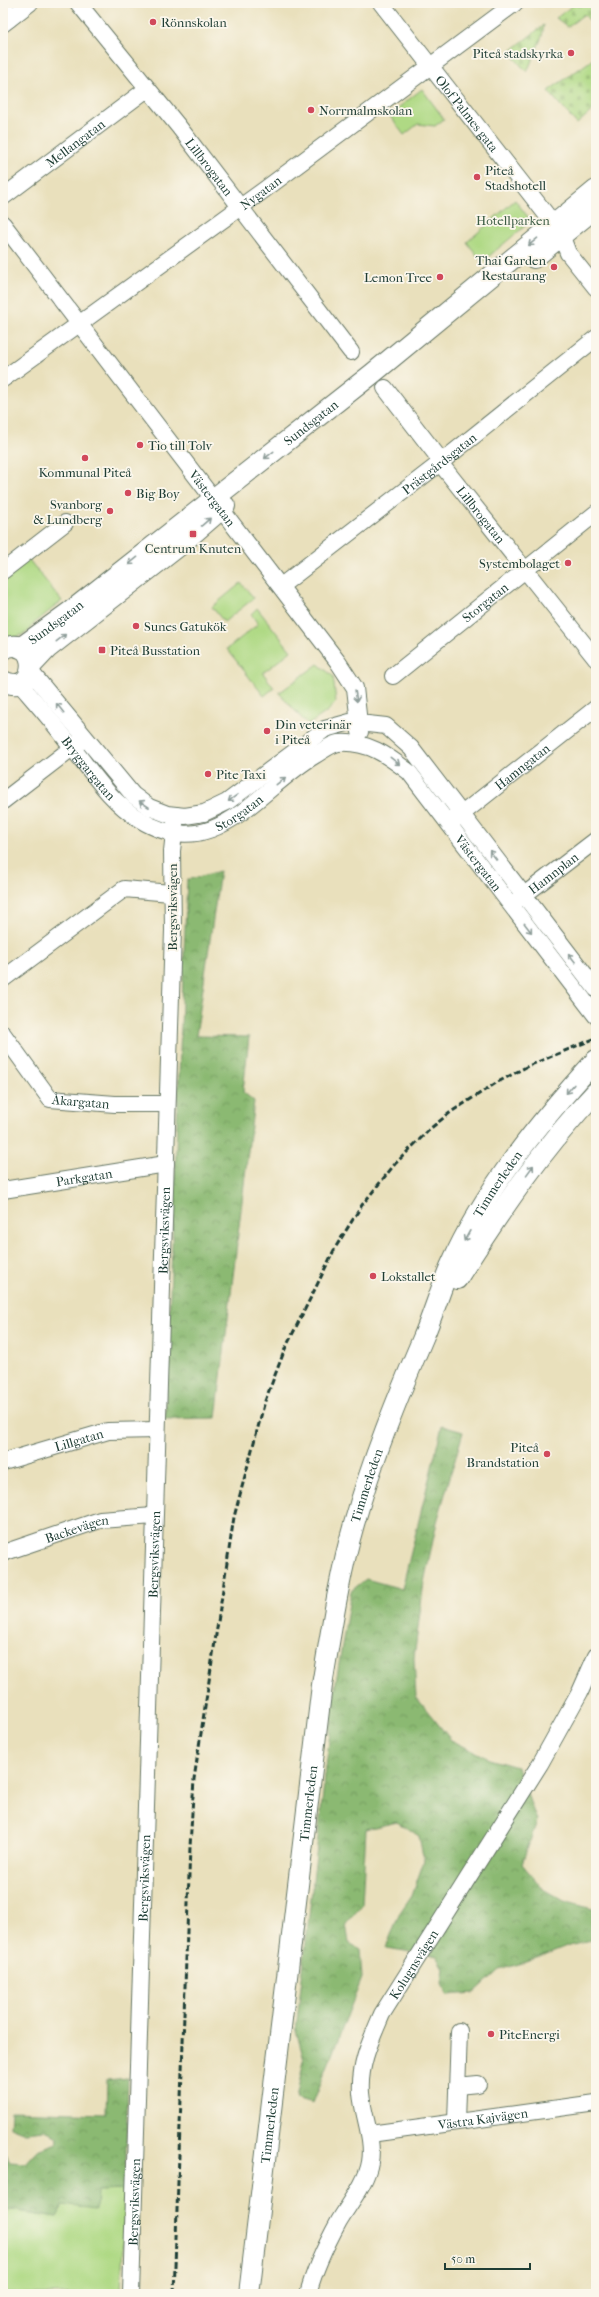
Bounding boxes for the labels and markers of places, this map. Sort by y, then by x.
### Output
place label: Rönnskolan [161,15,227,30]
marker: Rönnskolan [148,17,158,27]
place label: Piteå stadskyrka [473,46,564,61]
marker: Piteå stadskyrka [566,48,576,58]
place label: Norrmalmskolan [319,103,413,118]
marker: Norrmalmskolan [306,105,316,115]
place label: Piteå Stadshotell [485,163,547,193]
marker: Piteå Stadshotell [472,172,482,182]
place label: Thai Garden Restaurang [475,253,547,283]
marker: Thai Garden Restaurang [549,262,559,272]
place label: Lemon Tree [364,270,433,285]
marker: Lemon Tree [435,272,445,282]
place label: Tio till Tolv [148,438,213,453]
marker: Tio till Tolv [135,440,145,450]
marker: Kommunal Piteå [80,453,90,463]
place label: Kommunal Piteå [38,465,133,480]
place label: Big Boy [136,486,181,501]
marker: Big Boy [123,488,133,498]
place label: Svanborg & Lundberg [33,497,103,527]
marker: Svanborg & Lundberg [105,506,115,516]
marker: Centrum Knuten [188,529,198,539]
place label: Centrum Knuten [145,541,242,556]
place label: Systembolaget [479,556,560,571]
marker: Systembolaget [563,558,573,568]
place label: Sunes Gatukök [144,619,227,634]
marker: Sunes Gatukök [131,621,141,631]
place label: Piteå Busstation [110,643,200,658]
marker: Piteå Busstation [97,645,107,655]
place label: Din veterinär i Piteå [275,717,352,747]
marker: Din veterinär i Piteå [262,726,272,736]
place label: Pite Taxi [216,767,266,782]
marker: Pite Taxi [203,769,213,779]
place label: Lokstallet [381,1269,436,1284]
marker: Lokstallet [368,1271,378,1281]
place label: Piteå Brandstation [467,1440,540,1470]
marker: Piteå Brandstation [542,1449,552,1459]
place label: PiteEnergi [499,2027,560,2042]
marker: PiteEnergi [486,2029,496,2039]

